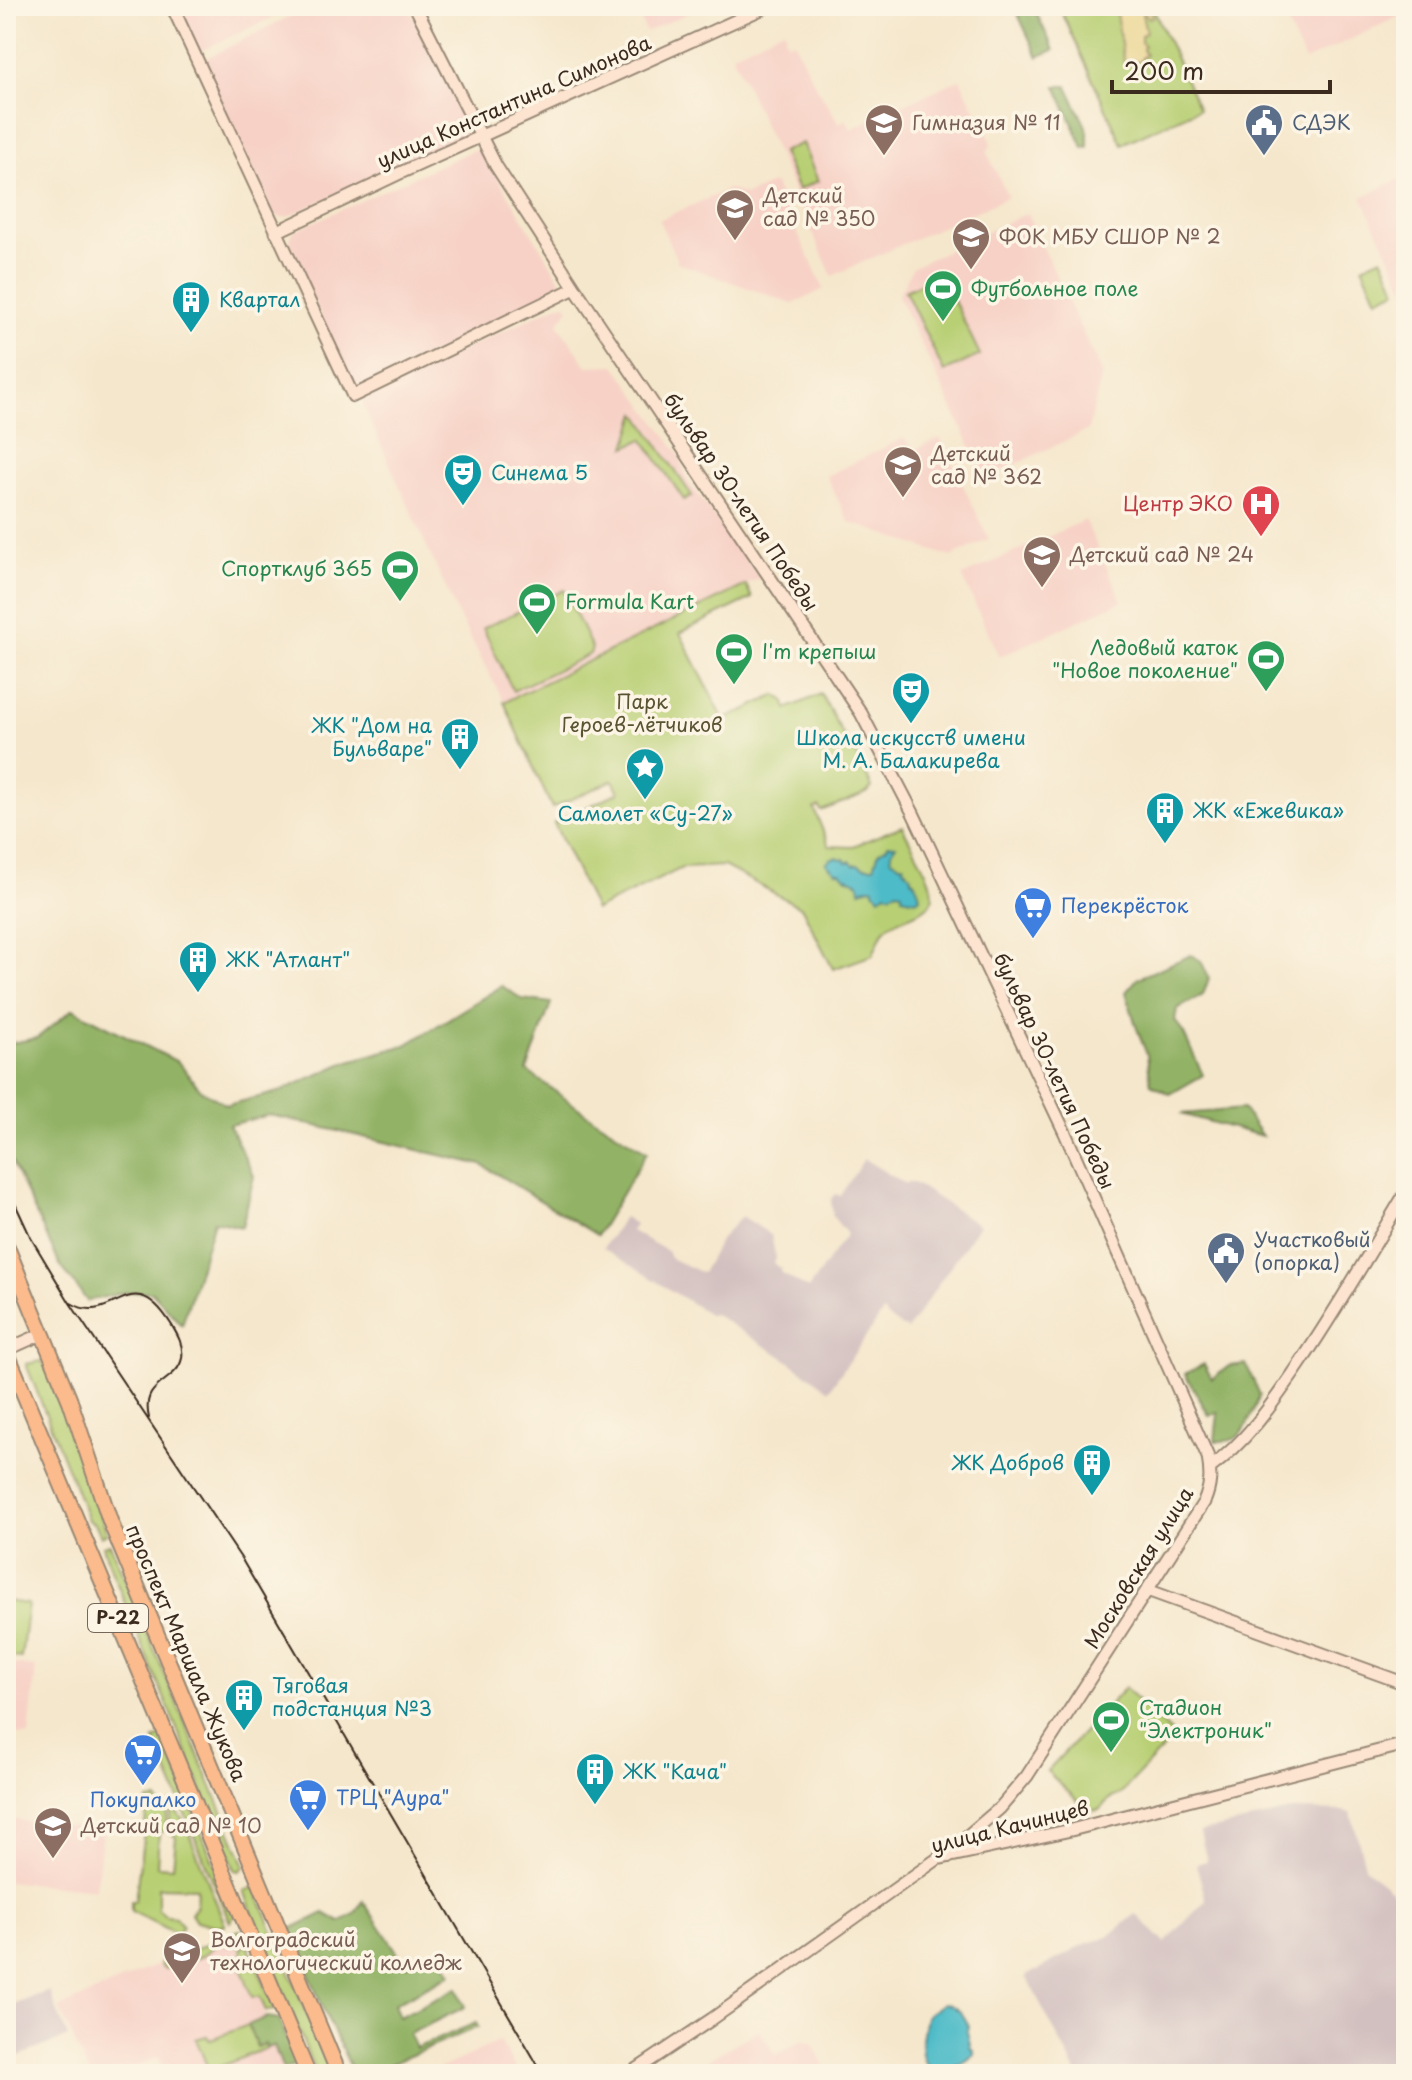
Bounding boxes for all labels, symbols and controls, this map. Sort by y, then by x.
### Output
street label: улица Константина Симонова [372,27,656,175]
scale bar [1112,44,1330,94]
text: 200 m [1124,52,1204,88]
school or university icon: Гимназия № 11 [863,102,905,157]
public building icon: СДЭК [1243,102,1285,157]
place label: Гимназия № 11 [912,107,1061,137]
place label: СДЭК [1292,107,1351,137]
place label: Детский сад № 350 [762,180,875,233]
school or university icon: Детский сад № 350 [714,187,756,242]
school or university icon: ФОК МБУ СШОР № 2 [950,216,992,271]
place label: ФОК МБУ СШОР № 2 [999,221,1221,251]
sports icon: Футбольное поле [922,268,964,323]
place label: Футбольное поле [971,273,1138,303]
building icon: Квартал [170,279,212,334]
place label: Квартал [219,284,300,314]
street label: бульвар 30-летия Победы [657,386,826,617]
place label: Детский сад № 362 [930,438,1042,491]
school or university icon: Детский сад № 362 [882,444,924,499]
theatre icon: Синема 5 [442,452,484,507]
place label: Синема 5 [491,457,588,487]
hospital icon: Центр ЭКО [1240,483,1282,538]
place label: Центр ЭКО [1123,488,1233,518]
school or university icon: Детский сад № 24 [1021,534,1063,589]
place label: Детский сад № 24 [1069,539,1254,569]
sports icon: Спортклуб 365 [379,548,421,603]
place label: Спортклуб 365 [221,553,372,583]
sports icon: Formula Kart [516,581,558,636]
place label: Formula Kart [565,586,694,616]
sports icon: I'm крепыш [713,631,755,686]
place label: Ледовый каток "Новое поколение" [1052,632,1238,685]
place label: I'm крепыш [762,636,876,666]
sports icon: Ледовый каток "Новое поколение" [1245,638,1287,693]
theatre icon: Школа искусств имени М. А. Балакирева [890,670,932,725]
park label: Парк Героев-лётчиков [561,686,723,739]
place label: ЖК "Дом на Бульваре" [310,710,433,763]
building icon: ЖК "Дом на Бульваре" [439,716,481,771]
place label: Школа искусств имени М. А. Балакирева [796,722,1026,775]
place icon: Самолет «Су-27» [624,746,666,801]
building icon: ЖК «Ежевика» [1144,790,1186,845]
place label: ЖК «Ежевика» [1192,795,1344,825]
place label: Самолет «Су-27» [557,798,733,828]
supermarket icon: Перекрёсток [1012,885,1054,940]
place label: Перекрёсток [1061,890,1189,920]
building icon: ЖК "Атлант" [177,939,219,994]
place label: ЖК "Атлант" [225,944,350,974]
street label: бульвар 30-летия Победы [987,947,1123,1194]
place label: Участковый (опорка) [1254,1224,1371,1277]
public building icon: Участковый (опорка) [1205,1230,1247,1285]
building icon: ЖК Добров [1071,1442,1113,1497]
place label: ЖК Добров [952,1447,1064,1477]
street label: Московская улица [1076,1480,1200,1654]
street label: проспект Маршала Жукова [119,1519,255,1786]
road number: Р-22 [88,1604,148,1632]
place label: Тяговая подстанция №3 [272,1670,432,1723]
building icon: Тяговая подстанция №3 [223,1677,265,1732]
place label: Стадион "Электроник" [1139,1692,1272,1745]
sports icon: Стадион "Электроник" [1090,1699,1132,1754]
supermarket icon: Покупалко [122,1732,164,1787]
building icon: ЖК "Кача" [574,1751,616,1806]
place label: ЖК "Кача" [622,1756,727,1786]
supermarket icon: ТРЦ "Аура" [287,1777,329,1832]
place label: ТРЦ "Аура" [336,1782,449,1812]
place label: Покупалко [90,1784,196,1814]
street label: улица Качинцев [928,1792,1092,1860]
school or university icon: Детский сад № 10 [32,1805,74,1860]
place label: Детский сад № 10 [80,1810,262,1840]
place label: Волгоградский технологический колледж [210,1924,462,1977]
school or university icon: Волгоградский технологический колледж [161,1930,203,1985]

